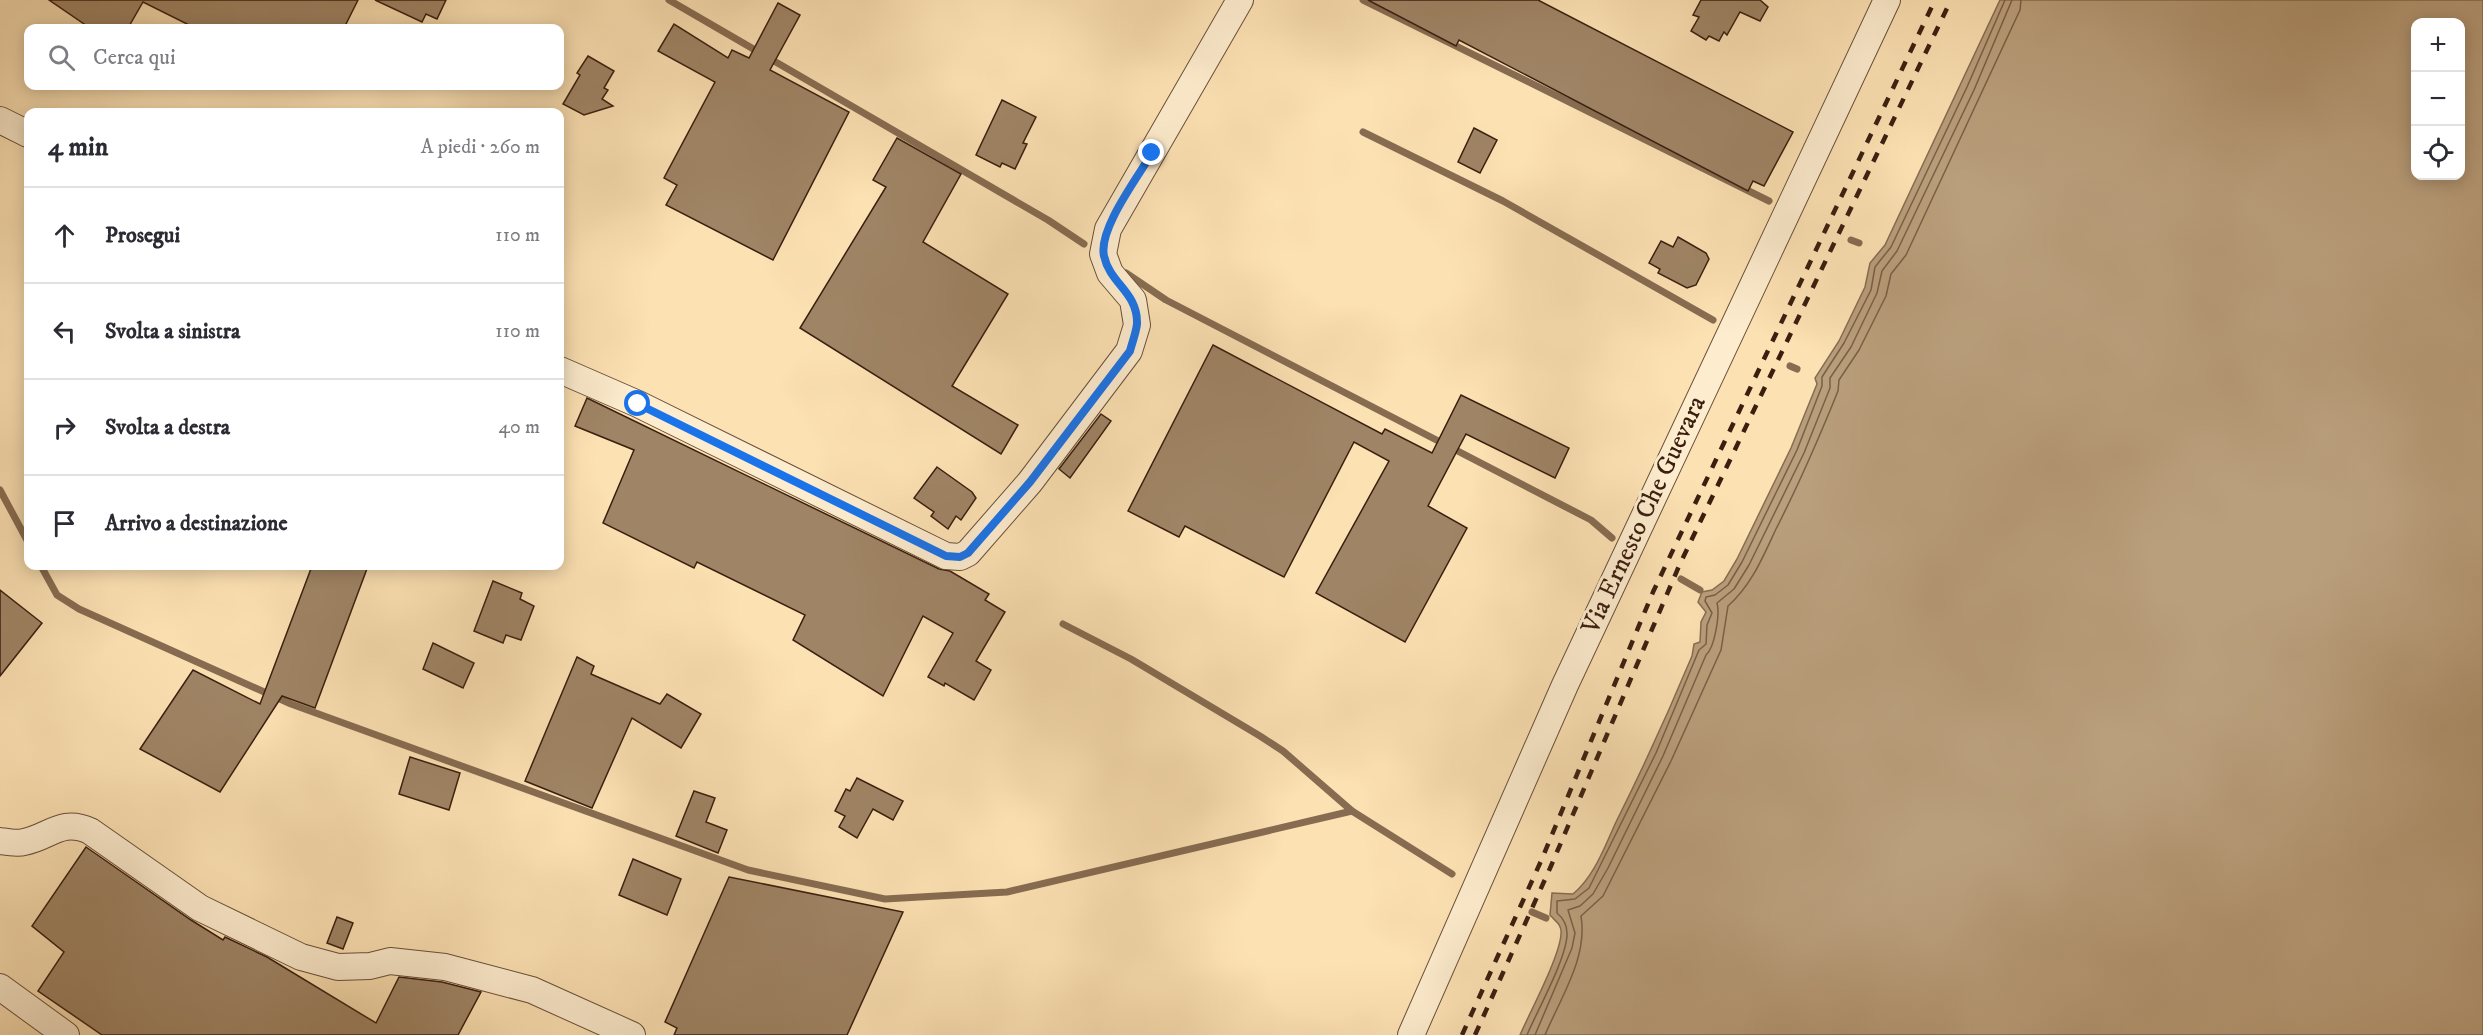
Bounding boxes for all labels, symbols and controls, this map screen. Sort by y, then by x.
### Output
map controls [2411,18,2465,180]
button: + [2411,18,2465,72]
search box [24,24,564,90]
icon: search [45,41,78,74]
text: Cerca qui [93,44,176,71]
button: − [2411,72,2465,126]
button: locate [2411,126,2465,180]
text: 4 min [48,131,108,164]
text: A piedi · 260 m [421,135,540,160]
route end [1138,139,1164,165]
icon: ahead [48,219,81,252]
text: Prosegui [105,222,180,249]
text: 110 m [495,223,540,248]
icon: left [48,315,81,348]
text: Svolta a sinistra [105,318,240,345]
text: 110 m [495,319,540,344]
route start [624,390,650,416]
street label: Via Ernesto Che Guevara [1574,391,1714,640]
icon: right [48,411,81,444]
text: Svolta a destra [105,414,230,441]
text: 40 m [498,415,540,440]
icon: arrive [48,507,81,540]
text: Arrivo a destinazione [105,510,288,537]

